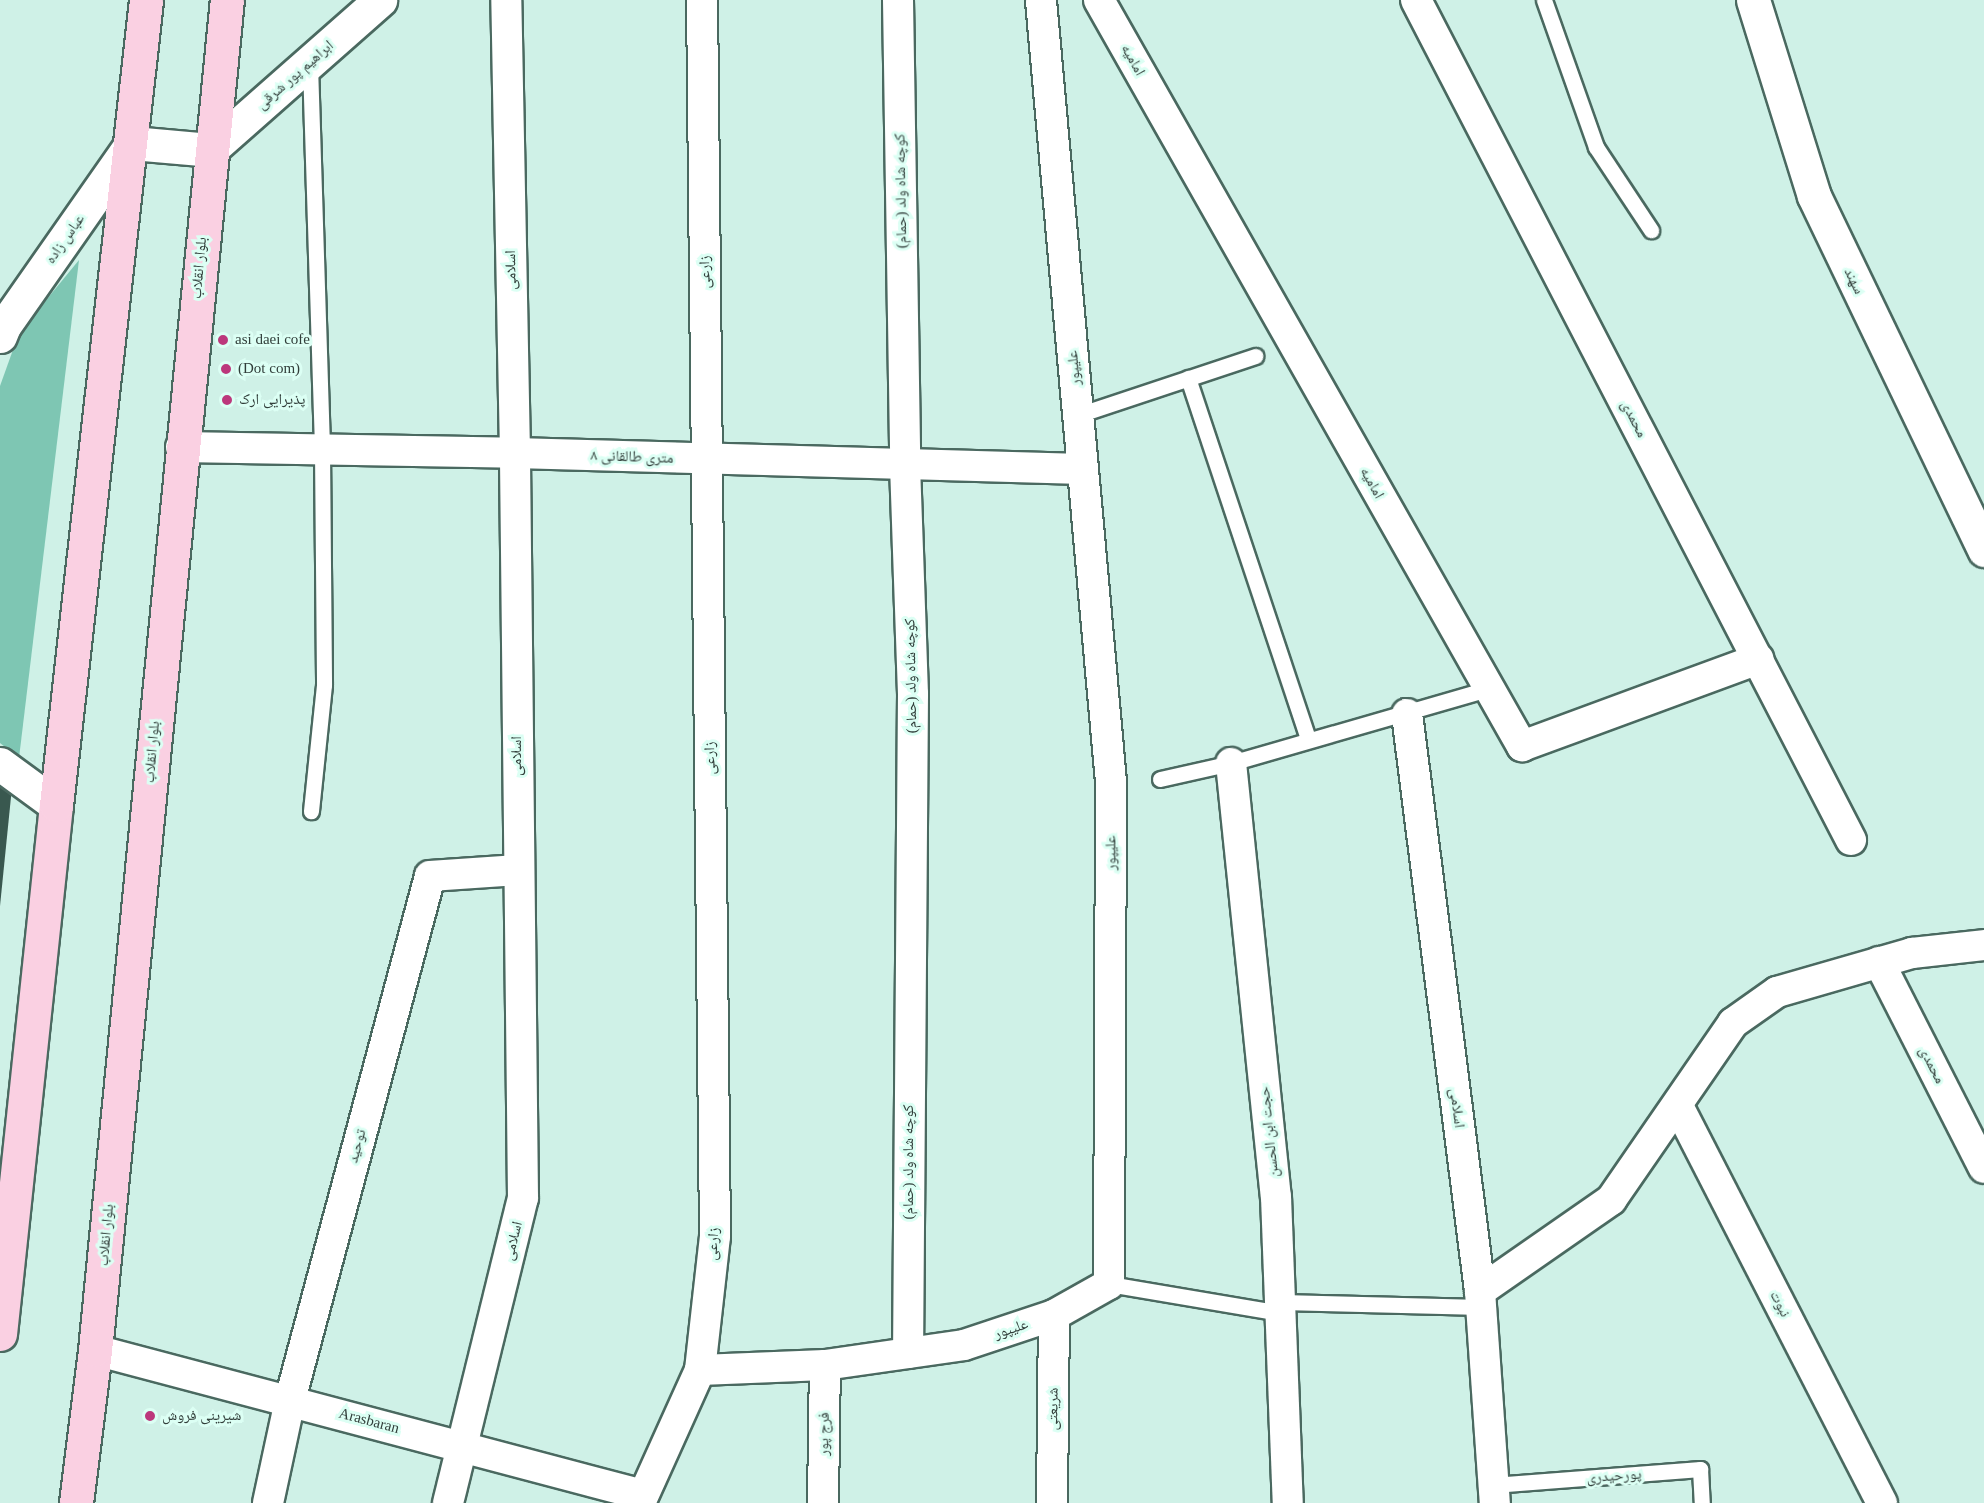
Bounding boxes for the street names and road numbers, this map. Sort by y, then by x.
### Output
street label: ابراهیم پور شرقی [253,37,337,113]
street label: امامیه [1117,41,1149,79]
street label: کوچه شاه ولد (حمام) [891,133,911,249]
street label: عباس زاده [41,211,89,267]
street label: بلوار انقلاب [187,236,211,300]
street label: اسلامی [502,250,520,290]
street label: زارعی [696,255,714,289]
street label: سهند [1840,265,1868,297]
street label: علیپور [1064,350,1084,386]
street label: محمدی [1617,397,1651,441]
street label: ۸ متری طالقانی [590,447,674,467]
street label: امامیه [1356,464,1388,502]
street label: کوچه شاه ولد (حمام) [901,618,921,734]
street label: بلوار انقلاب [140,720,164,784]
street label: اسلامی [508,736,526,776]
street label: زارعی [701,741,719,775]
street label: علیپور [1102,836,1120,870]
street label: محمدی [1915,1043,1949,1087]
street label: حجت ابن الحسن [1255,1086,1283,1178]
street label: اسلامی [1446,1087,1468,1129]
street label: کوچه شاه ولد (حمام) [900,1105,918,1219]
street label: توحید [344,1127,370,1165]
street label: بلوار انقلاب [94,1203,118,1267]
street label: اسلامی [499,1220,527,1262]
street label: زارعی [703,1227,723,1261]
street label: نبوت [1766,1288,1794,1320]
street label: علیپور [992,1315,1030,1343]
street label: شریعتی [1044,1387,1062,1431]
street label: Arasbaran [337,1404,401,1438]
street label: فرج پور [815,1412,833,1456]
street label: پورحیدری [1586,1465,1642,1487]

